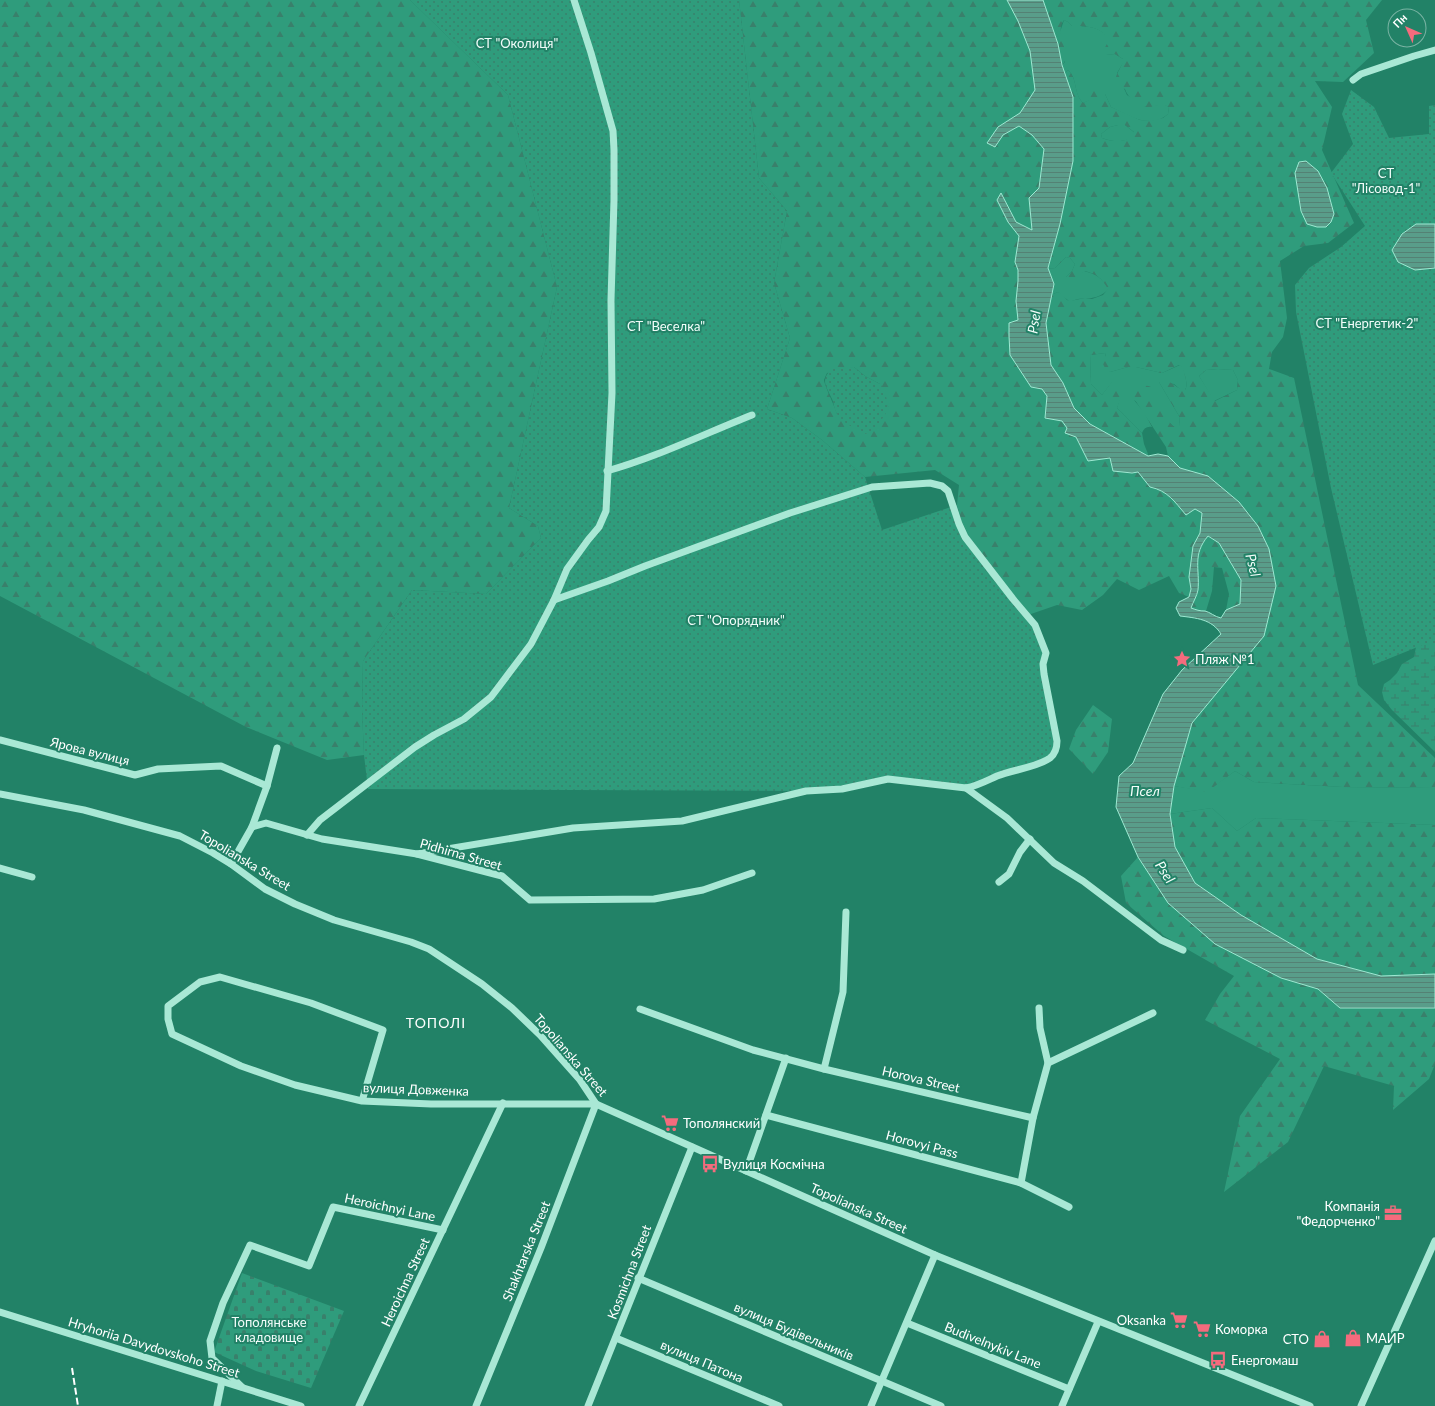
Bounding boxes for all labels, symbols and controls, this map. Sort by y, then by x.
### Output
north arrow [1387,8,1427,48]
text: Пн [1390,11,1409,30]
park label: СТ "Околиця" [476,35,558,51]
park label: СТ "Лісовод-1" [1352,165,1420,196]
water label: Psel [1023,309,1044,335]
park label: СТ "Енергетик-2" [1316,315,1418,331]
park label: СТ "Веселка" [627,318,705,334]
water label: Psel [1242,552,1265,578]
park label: СТ "Опорядник" [687,612,785,628]
place icon: Пляж №1 [1172,649,1192,669]
place label: Пляж №1 [1195,651,1255,667]
street label: Ярова вулиця [48,733,131,769]
water label: Псел [1130,782,1160,799]
street label: Topolianska Street [196,826,294,894]
street label: Pidhirna Street [418,835,504,873]
water label: Psel [1152,857,1179,886]
street label: Topolianska Street [531,1010,611,1100]
district label: ТОПОЛІ [406,1014,466,1031]
street label: Horova Street [881,1062,962,1096]
street label: вулиця Довженка [363,1079,469,1099]
supermarket icon: Тополянский [660,1113,680,1133]
place label: Тополянский [683,1115,760,1131]
street label: Horovyi Pass [884,1127,960,1161]
bus stop icon: Вулиця Космічна [700,1154,720,1174]
place label: Вулиця Космічна [723,1156,825,1172]
street label: Topolianska Street [808,1179,910,1237]
street label: Heroichnyi Lane [343,1190,437,1224]
street label: Shakhtarska Street [499,1198,553,1303]
place label: Компанія "Федорченко" [1296,1198,1380,1229]
office icon: Компанія "Федорченко" [1383,1203,1403,1223]
street label: Kosmichna Street [604,1222,654,1321]
street label: Heroichna Street [377,1235,433,1329]
street label: вулиця Будівельників [732,1299,856,1363]
supermarket icon: Oksanka [1169,1310,1189,1330]
place label: Oksanka [1117,1312,1166,1328]
street label: Hryhoriia Davydovskoho Street [66,1313,242,1381]
park label: Тополянське кладовище [231,1314,307,1345]
street label: Budivelnykiv Lane [942,1318,1044,1372]
supermarket icon: Коморка [1192,1319,1212,1339]
place label: Коморка [1215,1321,1268,1337]
shop icon: МАИР [1343,1328,1363,1348]
shop icon: СТО [1312,1329,1332,1349]
place label: МАИР [1366,1330,1405,1346]
place label: СТО [1283,1331,1309,1347]
street label: вулиця Патона [658,1336,746,1386]
bus stop icon: Енергомаш [1208,1350,1228,1370]
place label: Енергомаш [1231,1352,1299,1368]

